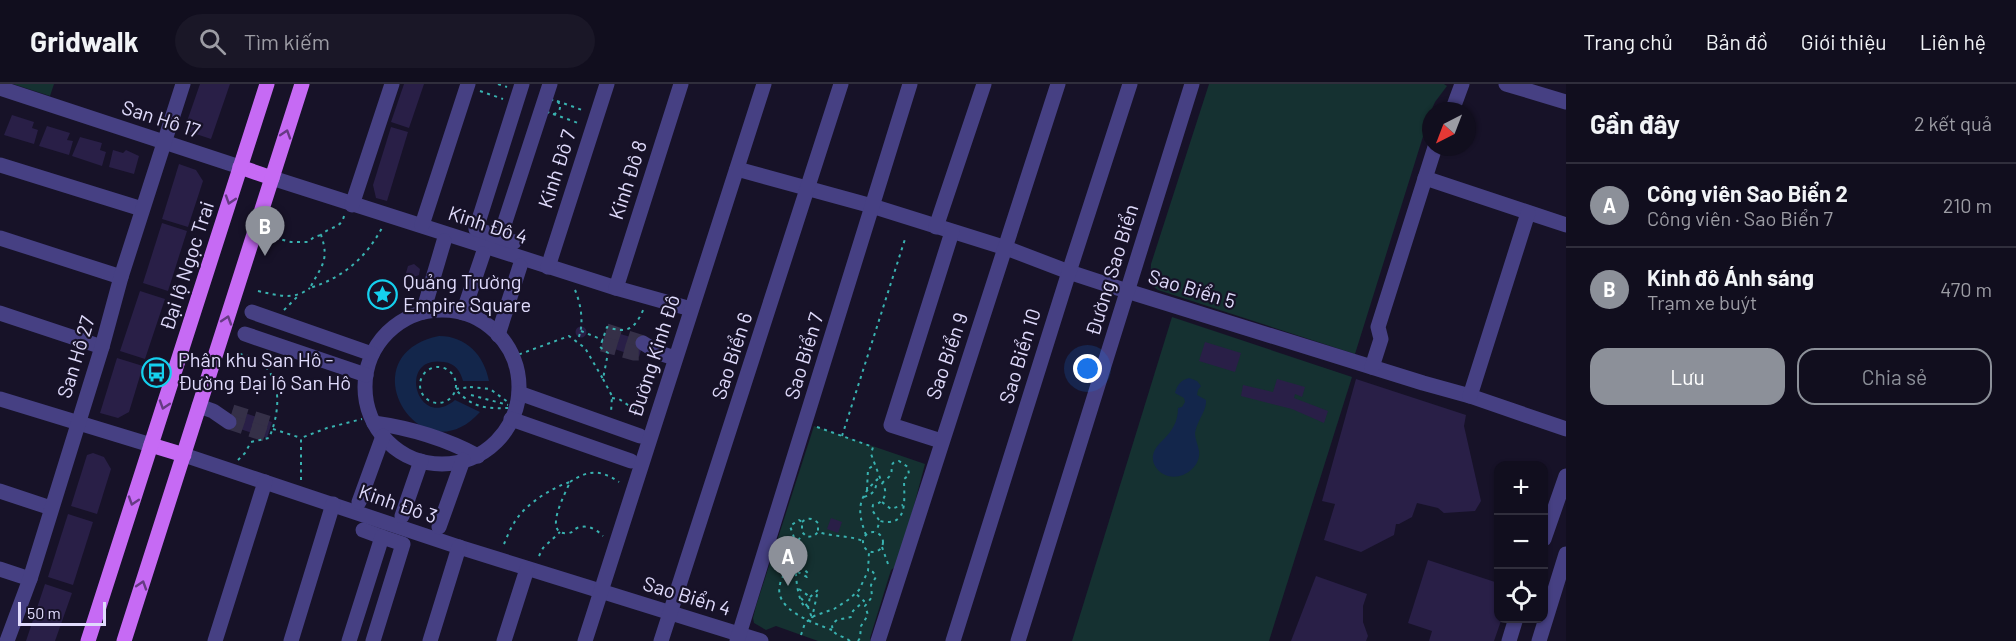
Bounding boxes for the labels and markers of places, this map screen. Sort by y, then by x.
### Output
pin: B [246,206,284,256]
place label: Quảng Trường Empire Square [403,269,531,316]
place icon: Quảng Trường Empire Square [366,278,398,310]
place label: Phân khu San Hô - Đường Đại lộ San Hô [178,347,351,394]
bus stop icon: Phân khu San Hô - Đường Đại lộ San Hô [141,356,173,388]
pin: A [768,536,808,586]

